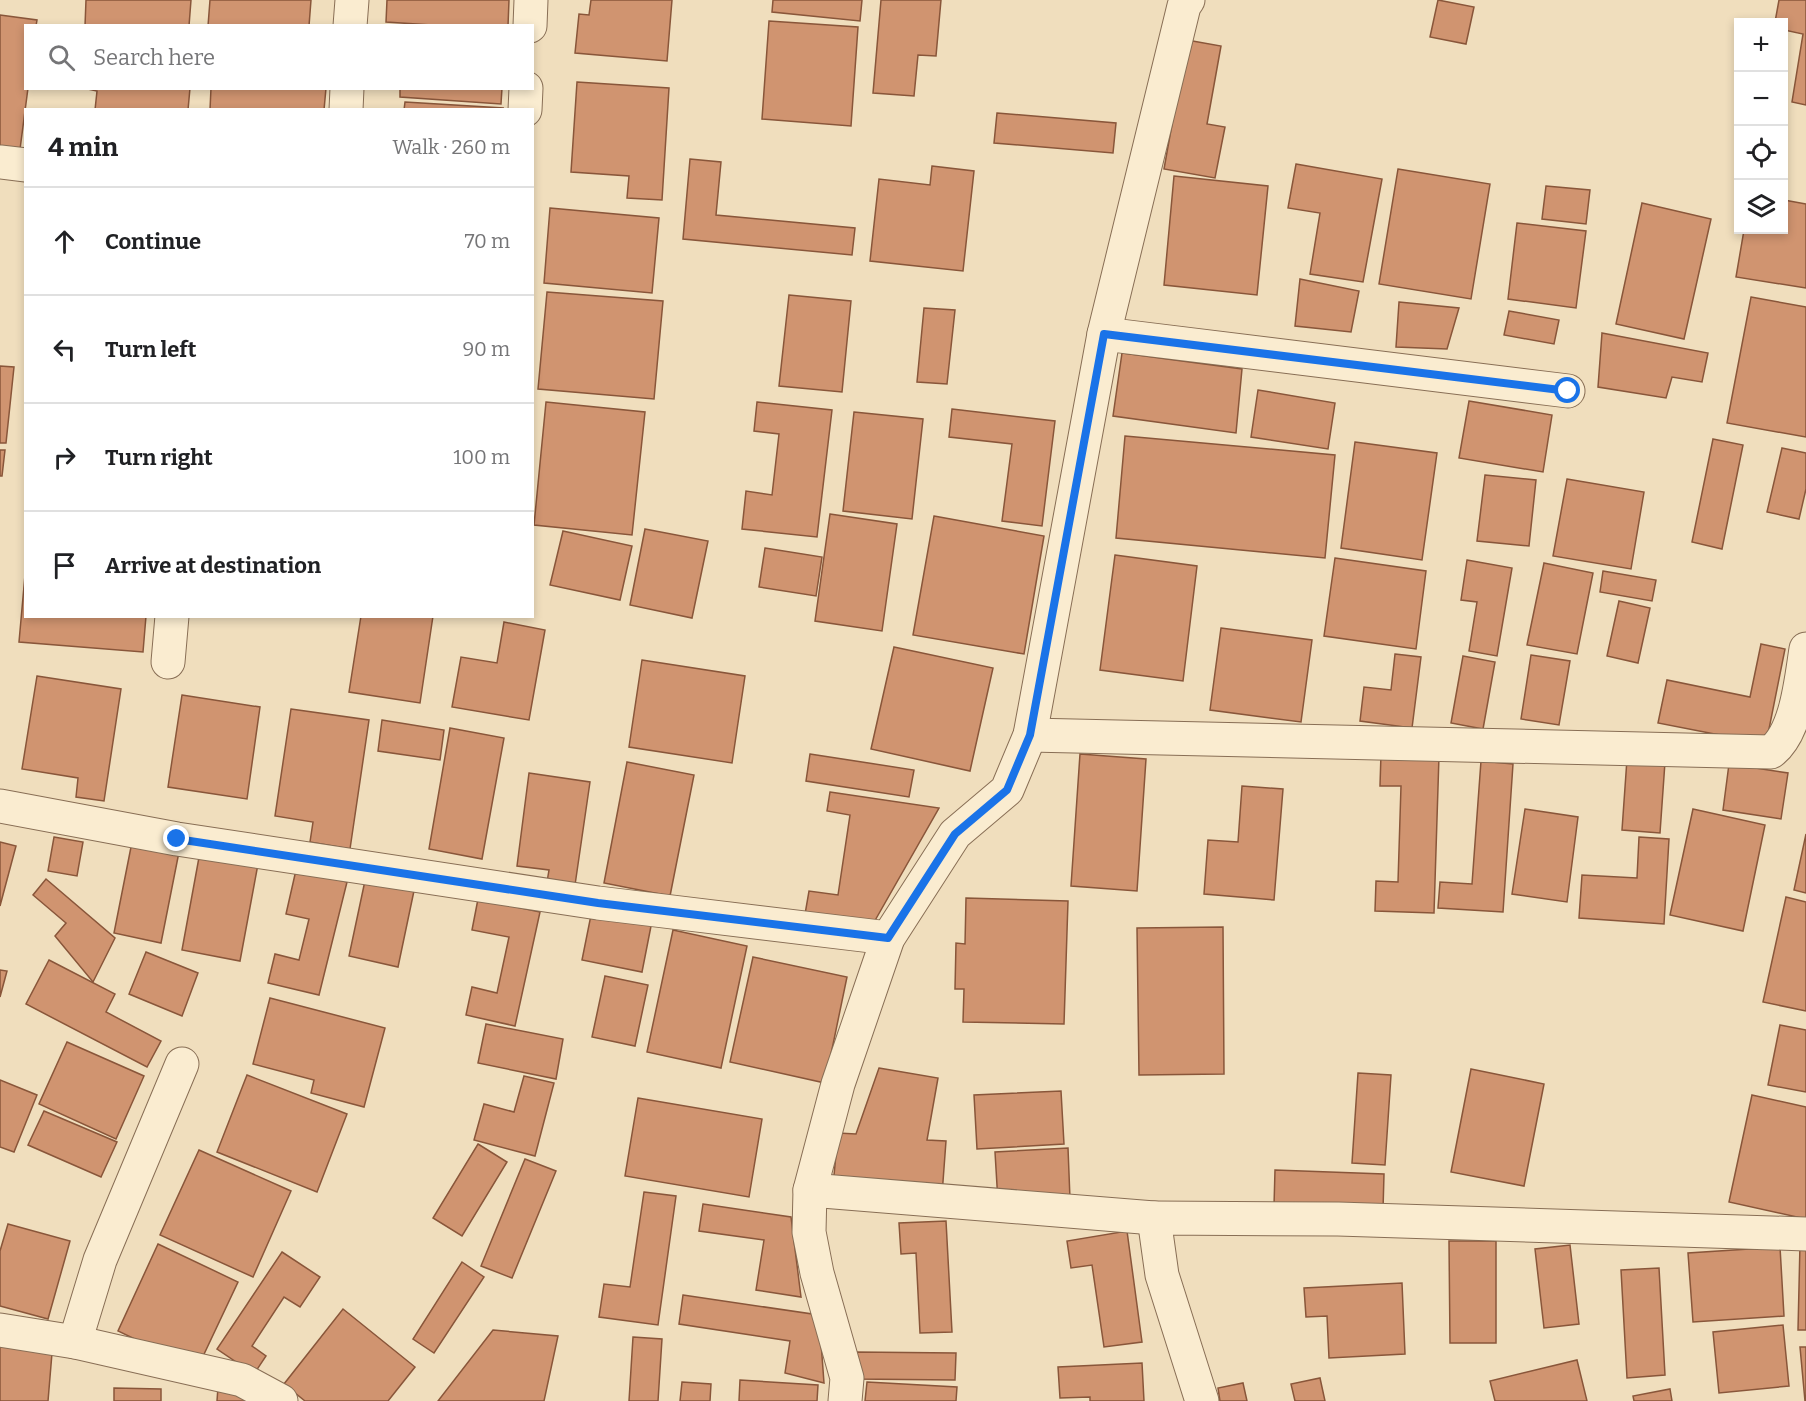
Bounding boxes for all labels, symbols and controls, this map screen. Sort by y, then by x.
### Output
map controls [1734,18,1788,234]
button: + [1734,18,1788,72]
search box [24,24,534,90]
icon: search [45,41,78,74]
text: Search here [93,44,215,71]
button: − [1734,72,1788,126]
button: locate [1734,126,1788,180]
text: 4 min [48,132,118,163]
text: Walk · 260 m [392,135,510,159]
button: layers [1734,180,1788,234]
icon: ahead [48,225,81,258]
text: Continue [105,228,201,255]
text: 70 m [464,229,510,253]
icon: left [48,333,81,366]
text: Turn left [105,336,197,363]
text: 90 m [462,337,510,361]
route start [1554,377,1580,403]
icon: right [48,441,81,474]
text: Turn right [105,444,213,471]
text: 100 m [453,445,510,469]
icon: arrive [48,549,81,582]
text: Arrive at destination [105,552,321,579]
route end [163,825,189,851]

